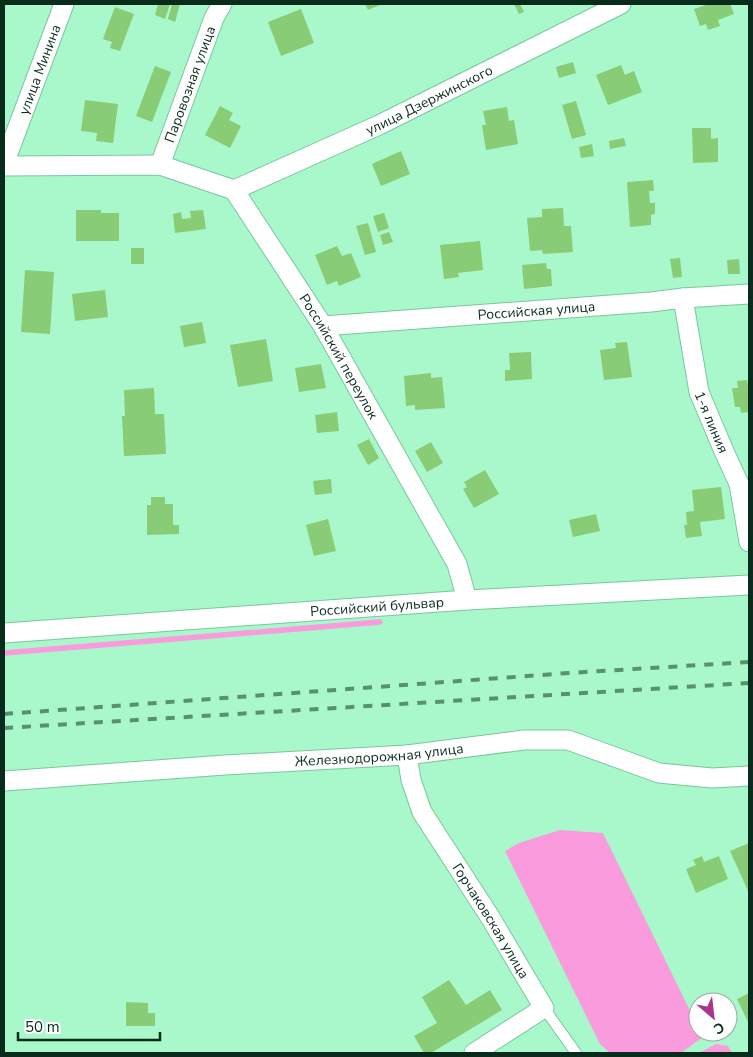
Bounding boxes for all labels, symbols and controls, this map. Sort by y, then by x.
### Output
street label: улица Минина [14,22,66,117]
street label: Паровозная улица [160,23,220,145]
street label: улица Дзержинского [363,61,496,140]
street label: Российский переулок [295,290,383,423]
street label: Российская улица [477,297,596,325]
street label: 1-я линия [690,388,733,456]
street label: Российский бульвар [310,593,445,621]
street label: Железнодорожная улица [294,739,465,771]
street label: Горчаковская улица [448,860,533,982]
north arrow [688,992,738,1042]
scale bar [18,1010,160,1042]
text: 50 m [25,1017,60,1037]
text: С [710,1017,728,1039]

